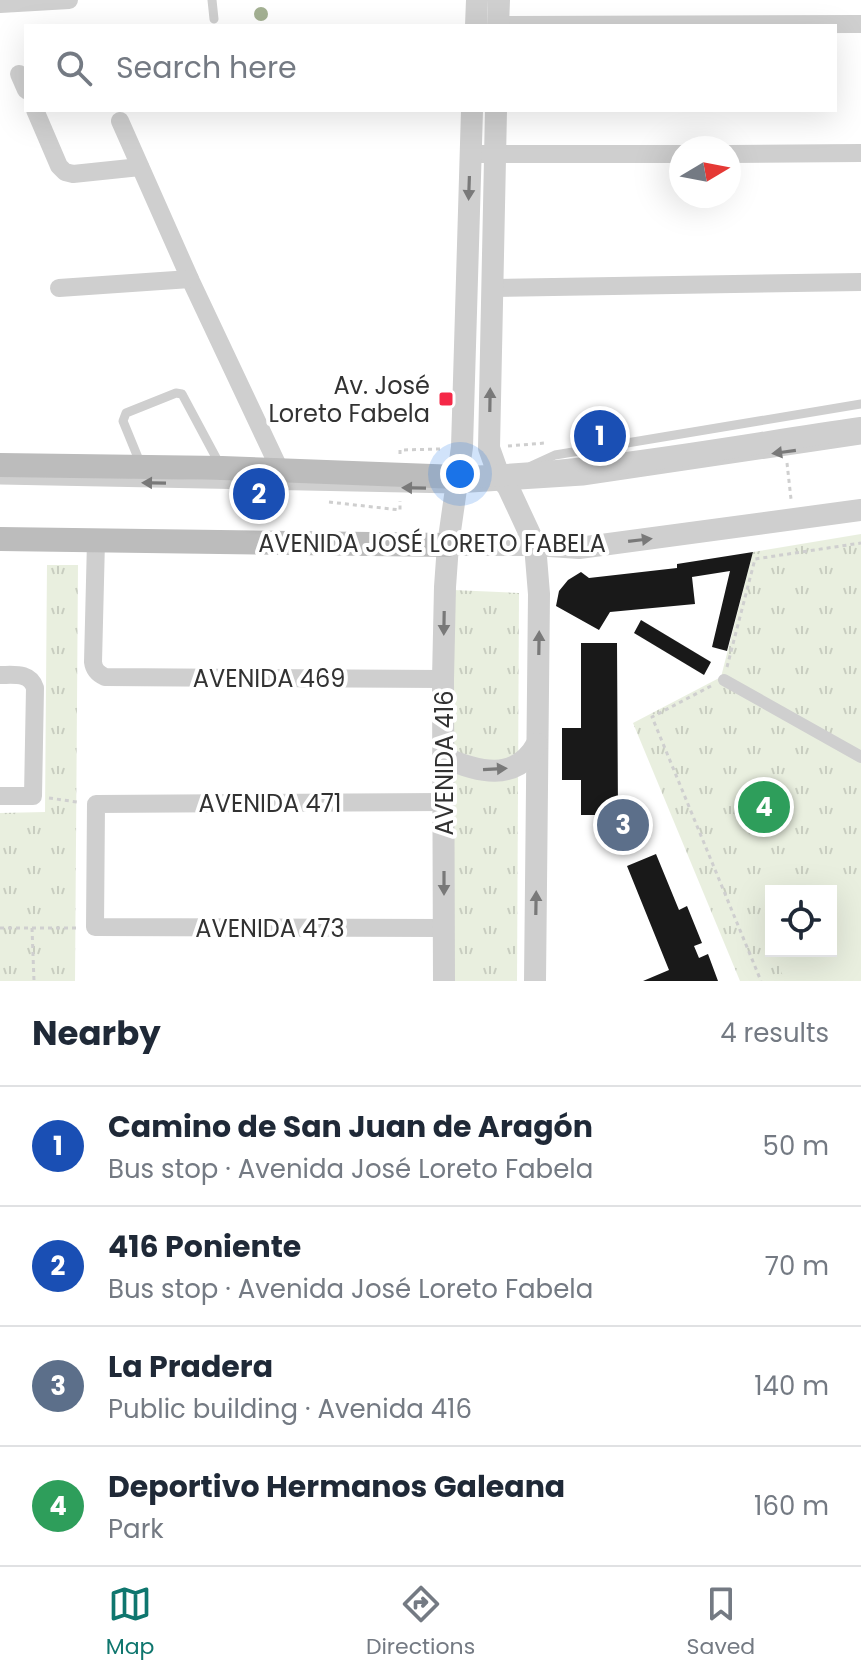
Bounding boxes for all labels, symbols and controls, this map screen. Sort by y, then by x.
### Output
search box [24,24,837,112]
icon: search [52,46,96,90]
text: Search here [116,46,297,89]
north arrow [669,136,741,208]
one-way arrow [463,176,476,201]
place label: Av. José Loreto Fabela [268,369,430,430]
one-way arrow [484,387,496,412]
marker: Av. José Loreto Fabela [437,390,455,408]
pin: 1 [574,406,626,466]
one-way arrow [771,446,796,459]
your location [440,454,480,494]
pin: 2 [233,464,285,524]
one-way arrow [141,477,166,489]
one-way arrow [401,482,426,495]
street label: AVENIDA JOSÉ LORETO FABELA [258,527,606,560]
one-way arrow [628,533,653,546]
one-way arrow [438,611,451,636]
one-way arrow [532,630,545,655]
street label: AVENIDA 469 [193,662,345,695]
street label: AVENIDA 416 [428,690,461,836]
one-way arrow [482,763,508,776]
pin: 4 [738,777,790,837]
street label: AVENIDA 471 [199,787,341,820]
pin: 3 [597,795,649,855]
one-way arrow [438,871,450,896]
map controls [765,885,837,957]
button: locate [765,885,837,957]
one-way arrow [530,890,542,915]
street label: AVENIDA 473 [195,912,345,945]
text: Nearby [32,1009,161,1057]
text: 4 results [720,1015,829,1051]
text: Camino de San Juan de Aragón [108,1105,593,1148]
text: 1 [53,1128,63,1164]
text: 50 m [763,1128,829,1164]
text: Bus stop · Avenida José Loreto Fabela [108,1151,593,1187]
text: 416 Poniente [108,1225,301,1268]
text: 2 [51,1248,65,1284]
text: 70 m [765,1248,829,1284]
text: Bus stop · Avenida José Loreto Fabela [108,1271,593,1307]
text: La Pradera [108,1345,273,1388]
text: 3 [50,1368,66,1404]
text: 140 m [754,1368,829,1404]
text: Public building · Avenida 416 [108,1391,472,1427]
text: Deportivo Hermanos Galeana [108,1465,565,1508]
text: 4 [49,1488,67,1524]
text: 160 m [754,1488,829,1524]
text: Park [108,1511,164,1547]
tab: Map [106,1582,154,1663]
tab: Directions [366,1582,475,1663]
tab: Saved [687,1582,755,1663]

